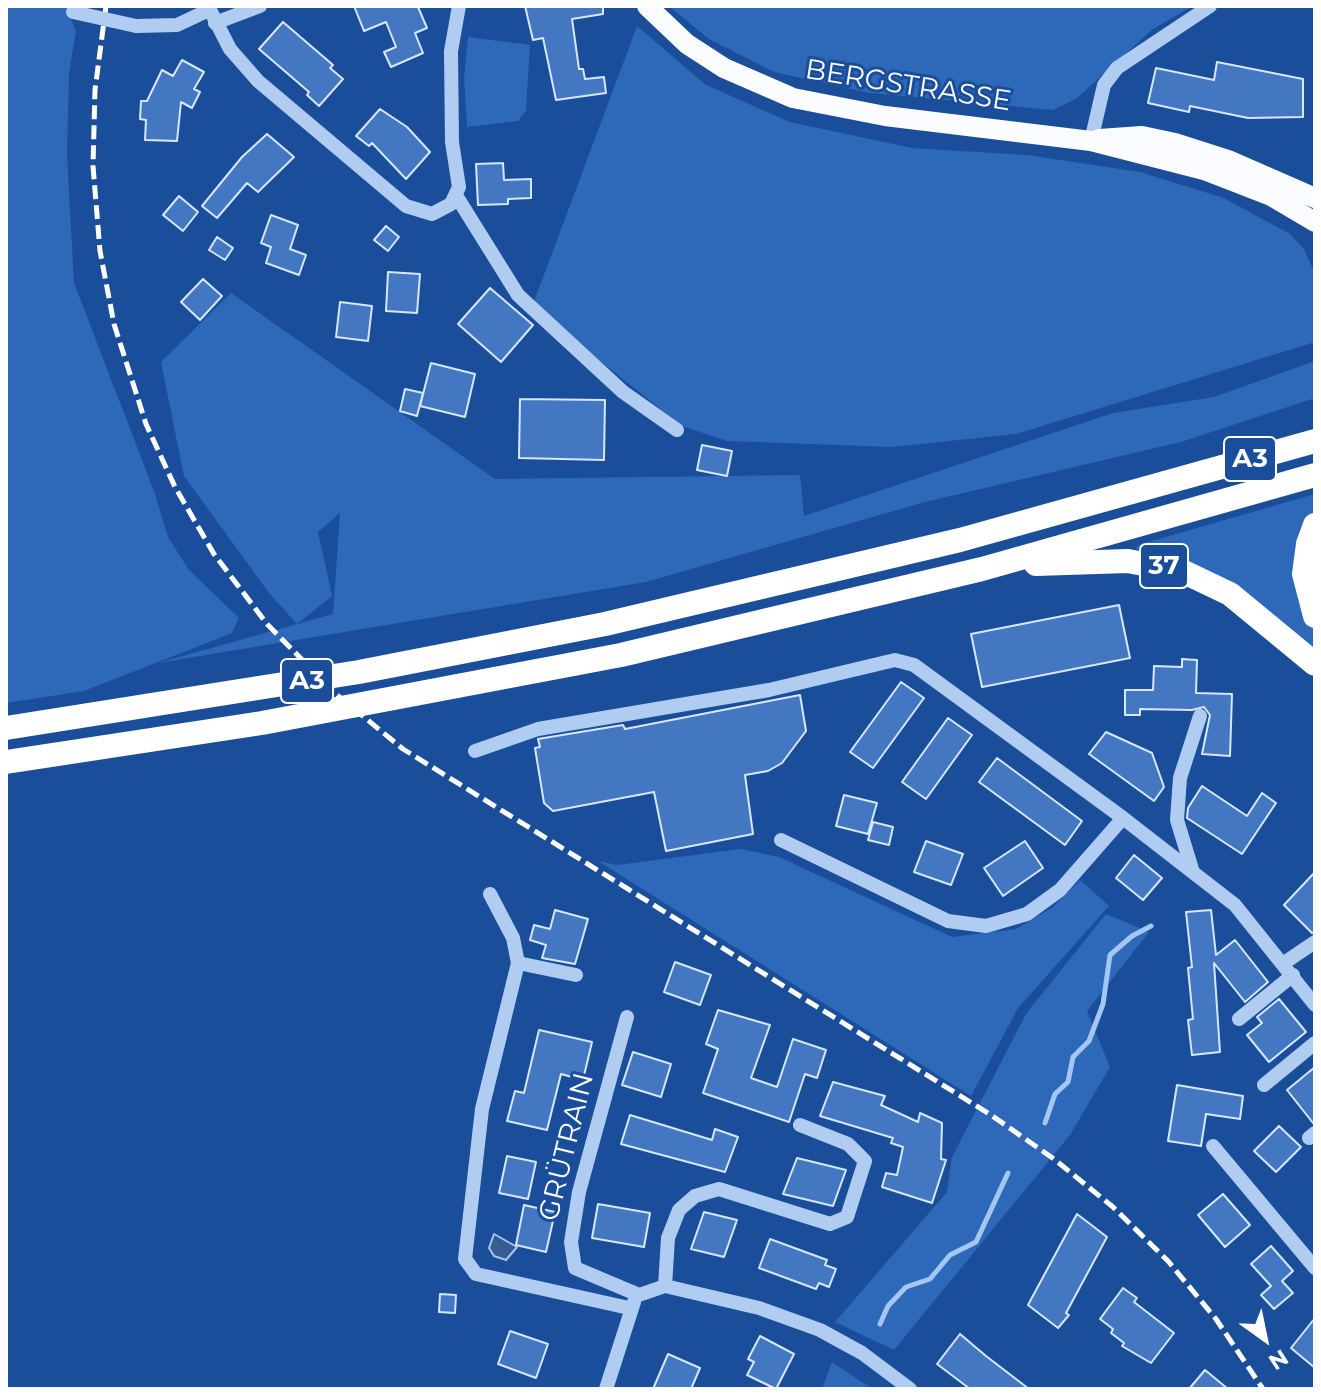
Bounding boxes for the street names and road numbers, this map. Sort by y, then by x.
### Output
street label: BERGSTRASSE [803,53,1013,119]
road number: A3 [1224,437,1276,481]
road number: 37 [1140,544,1188,588]
road number: A3 [281,659,333,703]
street label: GRÜTRAIN [532,1070,602,1224]

